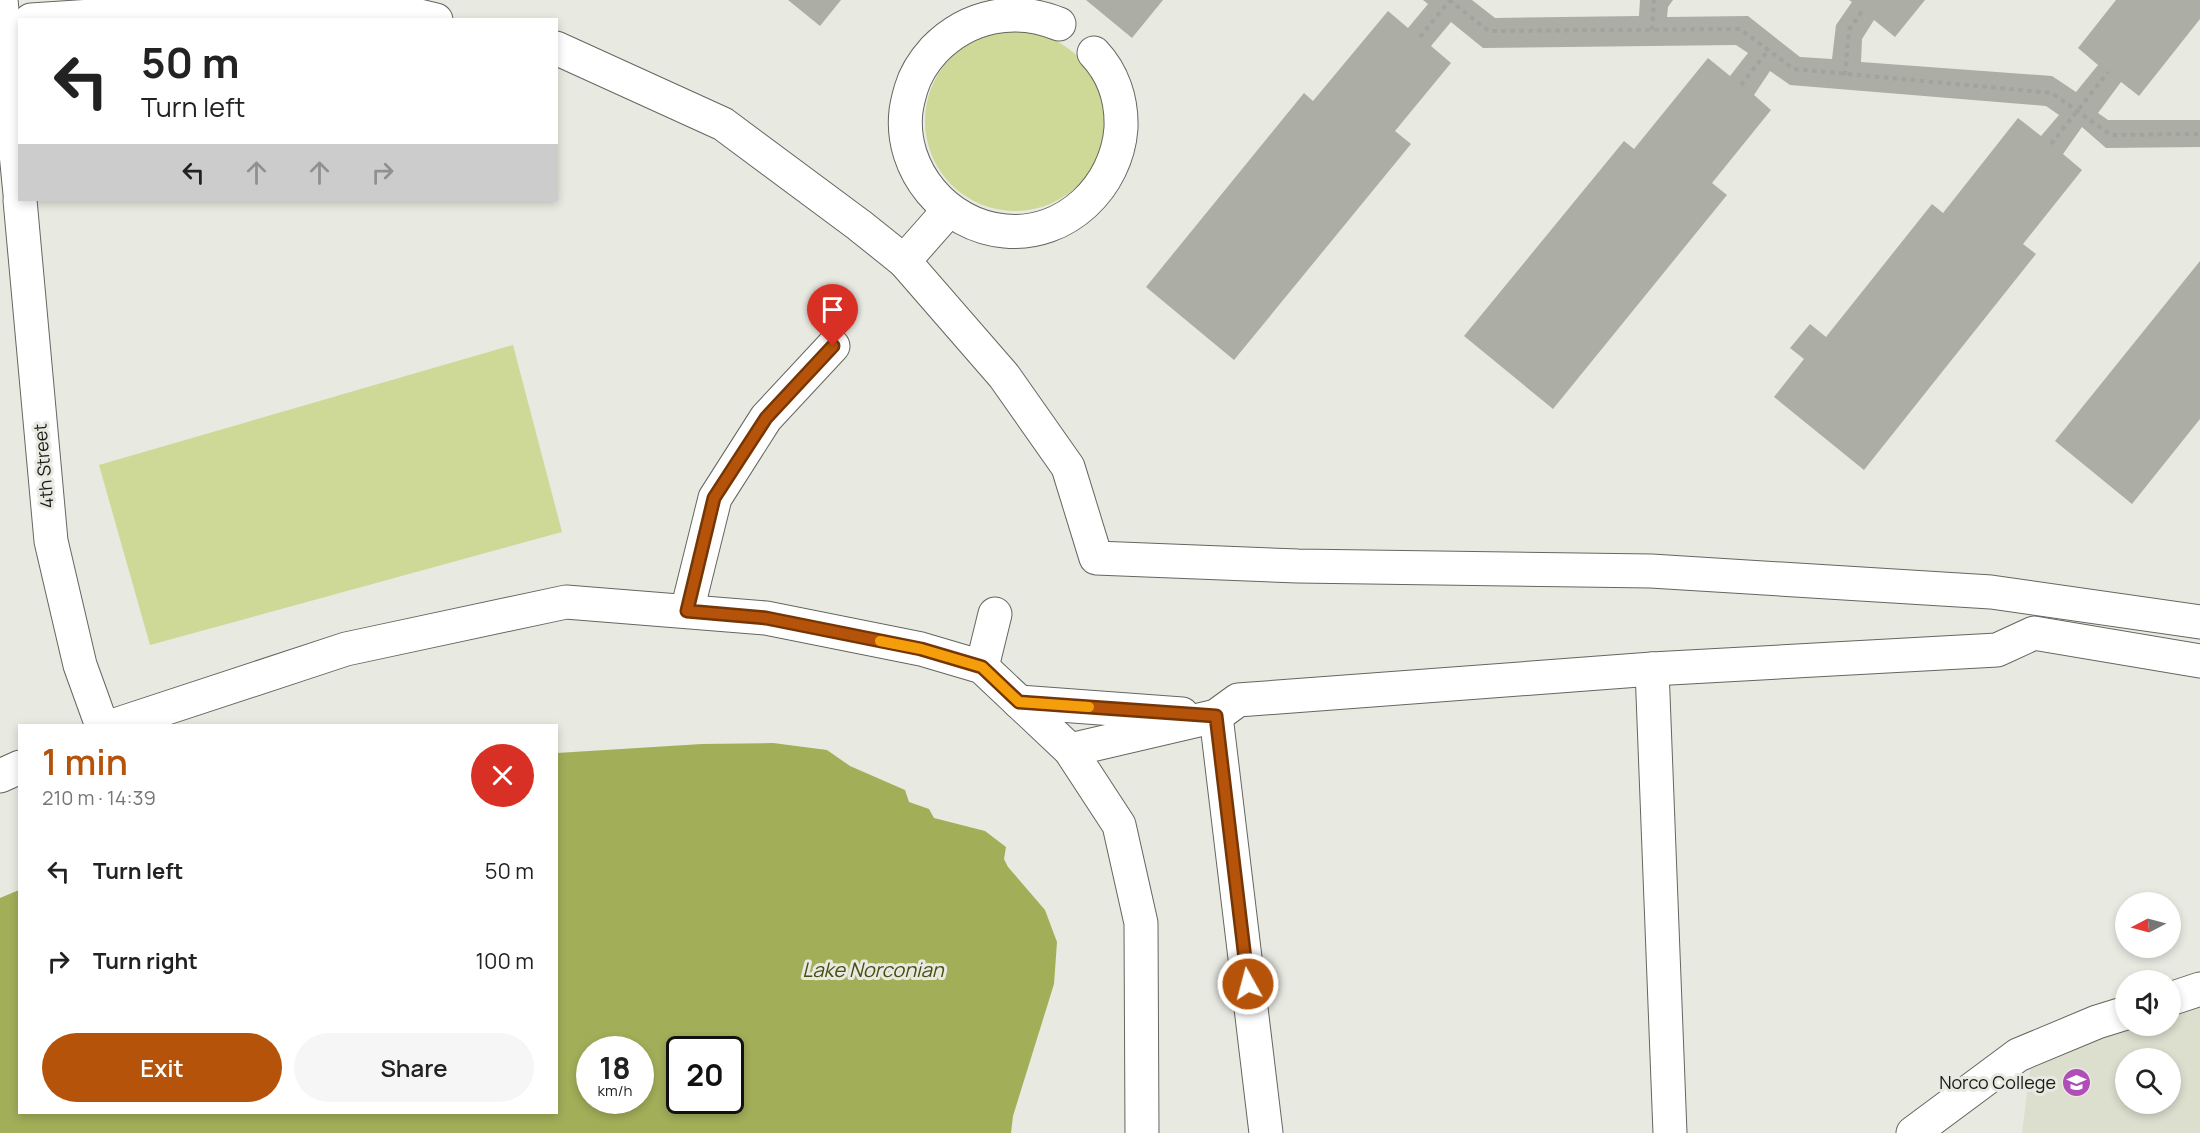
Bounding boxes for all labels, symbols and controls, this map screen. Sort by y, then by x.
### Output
text: 50 m [141,33,239,91]
icon: left [42,42,120,120]
text: Turn left [141,88,245,125]
icon: left [177,156,210,189]
icon: ahead [240,156,273,189]
icon: ahead [303,156,336,189]
icon: right [366,156,399,189]
pin [807,284,858,346]
icon: arrive [816,293,849,326]
street label: 4th Street [27,423,59,509]
text: 1 min [42,737,128,786]
button: close [471,744,534,807]
text: 210 m · 14:39 [42,784,156,811]
icon: left [42,855,75,888]
text: Turn left [93,856,183,886]
text: 50 m [485,856,534,886]
north arrow [2115,892,2181,958]
map controls [2115,892,2181,1114]
icon: right [42,945,75,978]
text: Turn right [93,946,198,976]
text: 100 m [476,946,534,976]
position arrow [1216,952,1280,1016]
water label: Lake Norconian [802,956,945,983]
button: sound [2115,970,2181,1036]
button: Exit [42,1033,282,1102]
button: Share [294,1033,534,1102]
speed limit sign: 20 [666,1036,744,1114]
text: 18 [599,1047,631,1088]
button: search [2115,1048,2181,1114]
school or university icon: Norco College [2061,1067,2093,1099]
place label: Norco College [1939,1070,2056,1094]
text: km/h [598,1080,632,1101]

